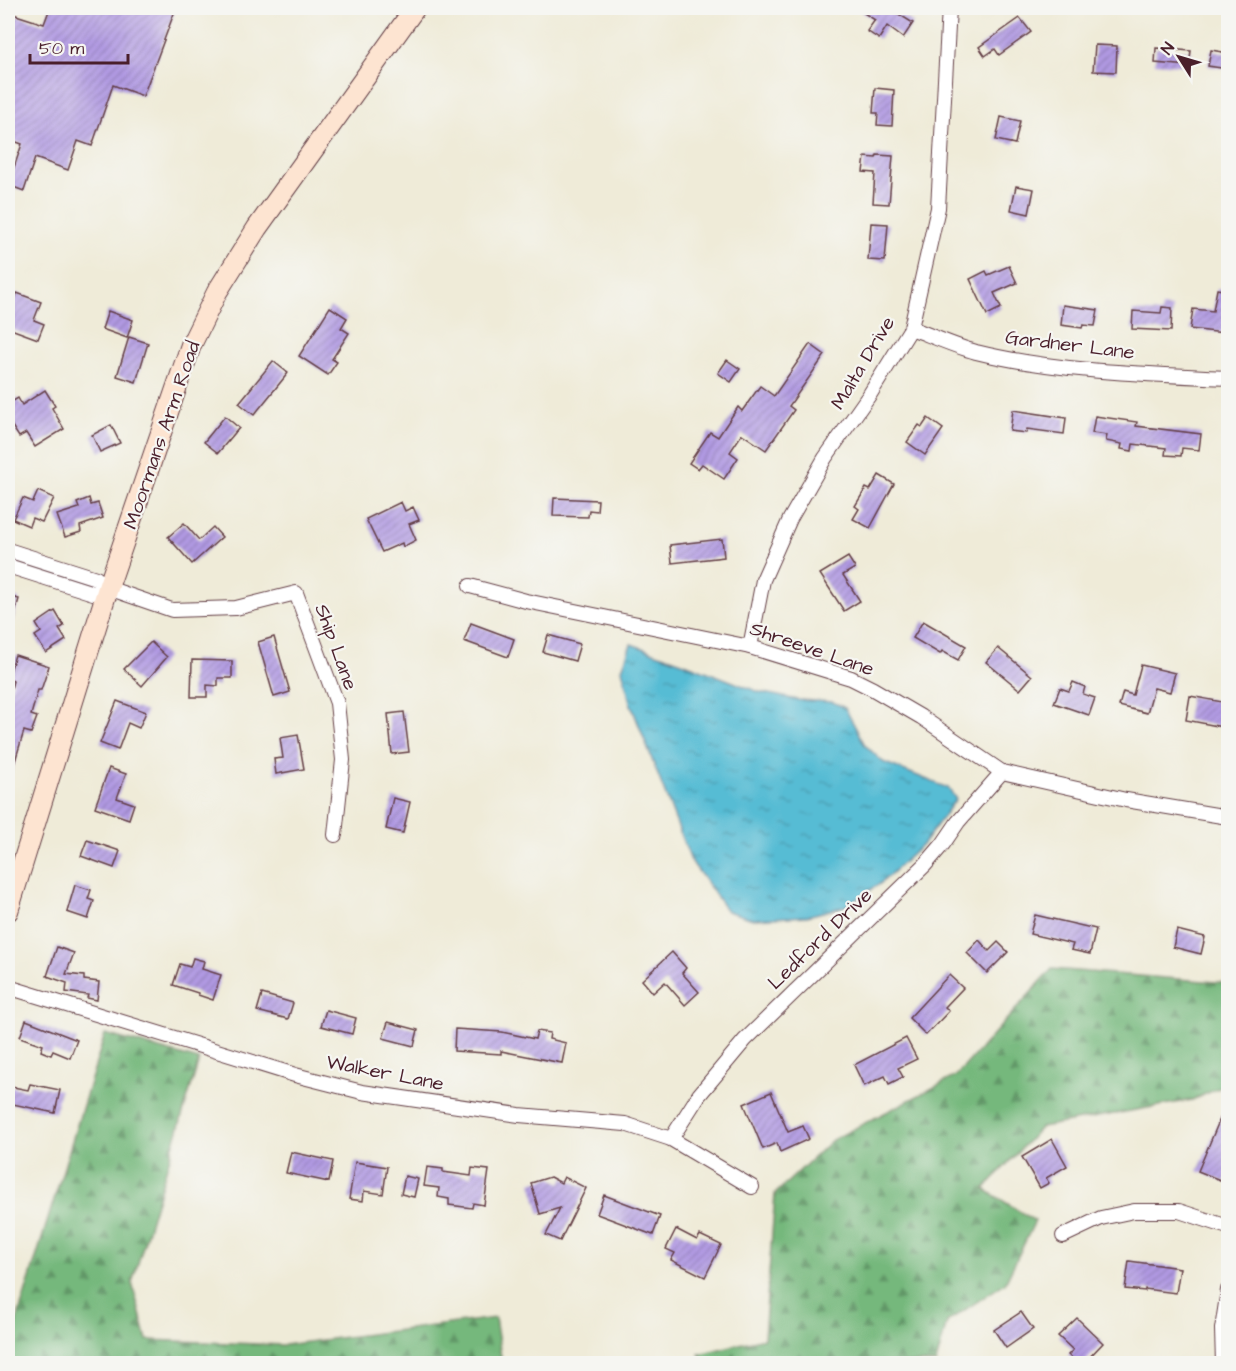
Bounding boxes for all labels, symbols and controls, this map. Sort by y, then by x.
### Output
scale bar [30,27,128,65]
north arrow [1149,27,1209,87]
text: 50 m [39,36,84,61]
text: N [1156,38,1180,59]
street label: Malta Drive [824,311,902,415]
street label: Gardner Lane [1004,323,1136,367]
street label: Moormans Arm Road [117,337,207,533]
street label: Ship Lane [307,600,365,694]
street label: Shreeve Lane [746,615,878,683]
street label: Ledford Drive [762,882,879,996]
street label: Walker Lane [324,1048,446,1098]

